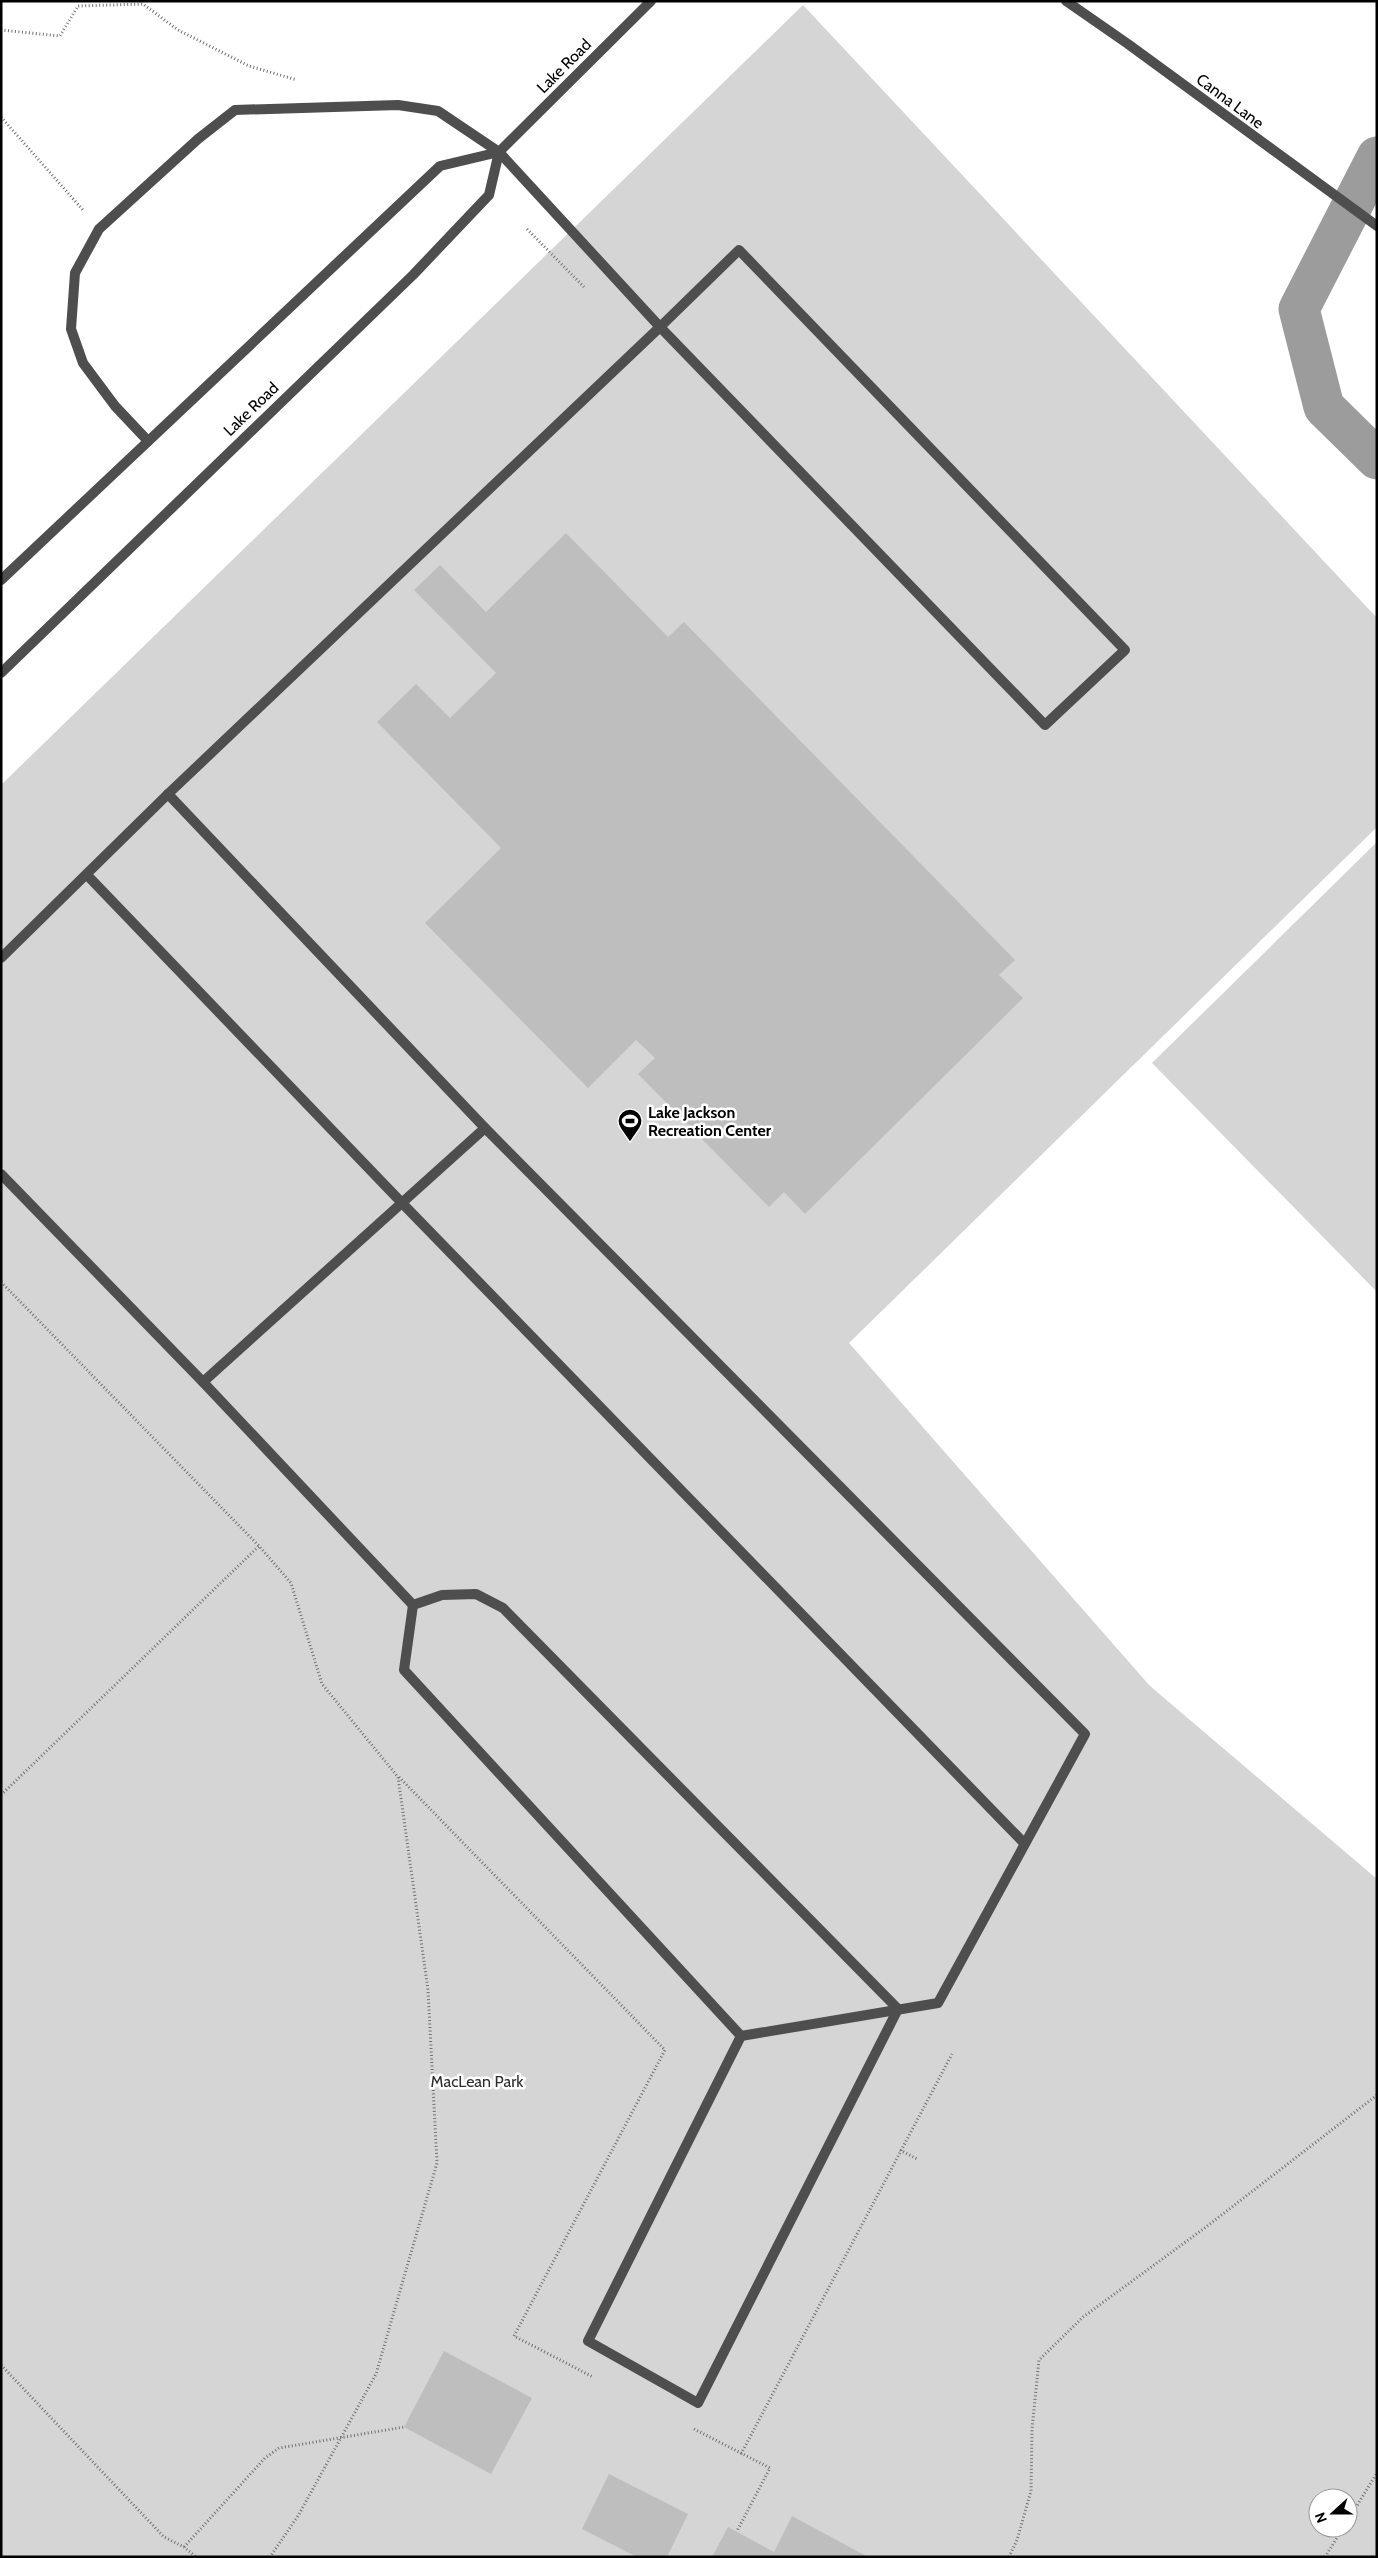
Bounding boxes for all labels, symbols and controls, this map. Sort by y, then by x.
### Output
street label: Lake Road [533,35,595,97]
street label: Canna Lane [1193,69,1267,133]
street label: Lake Road [220,378,282,440]
place label: Lake Jackson Recreation Center [648,1103,772,1140]
sports icon: Lake Jackson Recreation Center [617,1108,643,1142]
park label: MacLean Park [431,2072,524,2091]
north arrow [1308,2488,1358,2538]
text: N [1311,2510,1331,2526]

